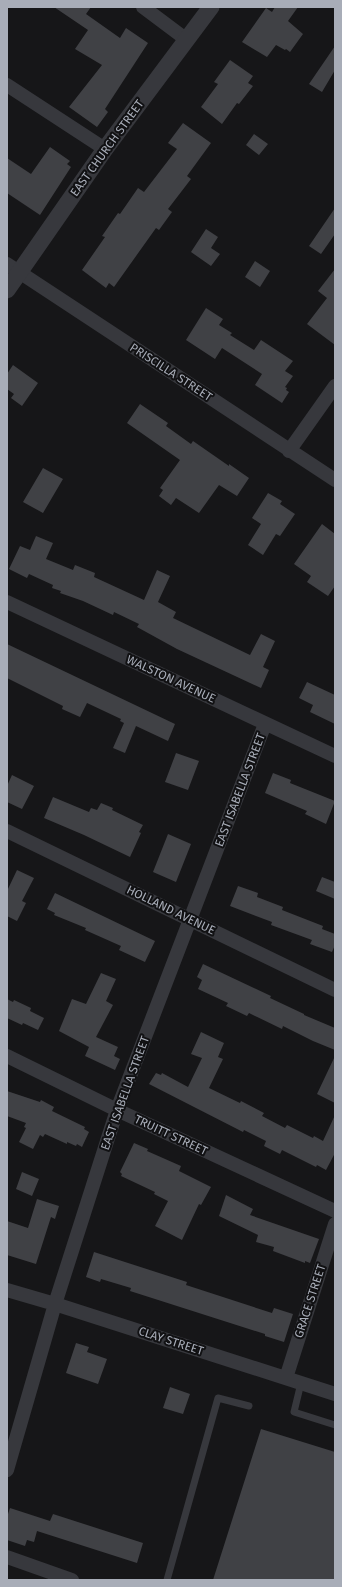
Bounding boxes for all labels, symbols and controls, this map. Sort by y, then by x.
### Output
street label: EAST CHURCH STREET [67,96,147,199]
street label: PRISCILLA STREET [127,340,215,404]
street label: WALSTON AVENUE [124,652,218,706]
street label: EAST ISABELLA STREET [212,731,268,849]
street label: HOLLAND AVENUE [124,882,218,938]
street label: EAST ISABELLA STREET [98,1033,152,1152]
street label: TRUITT STREET [132,1112,211,1158]
street label: GRACE STREET [291,1262,329,1340]
street label: CLAY STREET [137,1324,206,1358]

